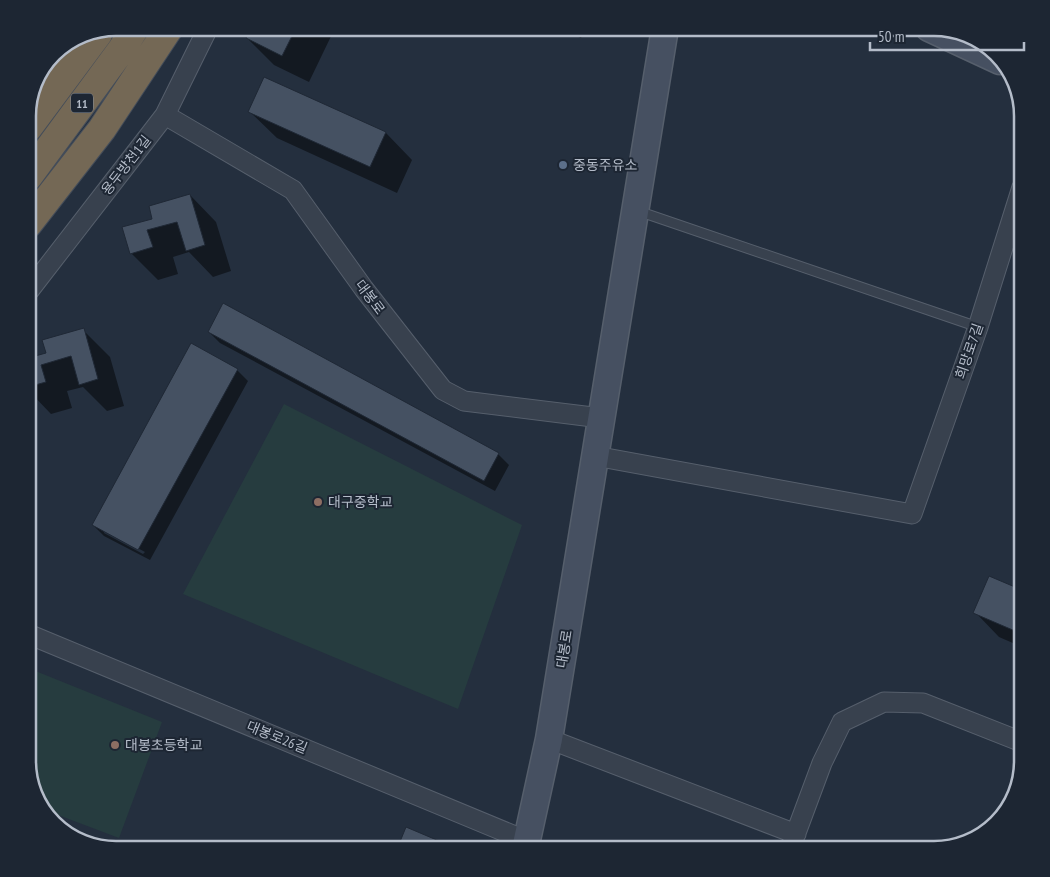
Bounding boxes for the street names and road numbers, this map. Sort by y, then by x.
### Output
road number: 11 [71,94,93,112]
street label: 용두방천1길 [97,132,155,198]
street label: 대봉로 [351,276,389,318]
street label: 희망로7길 [951,321,987,381]
street label: 대봉로 [552,628,576,669]
street label: 대봉로26길 [244,717,310,757]

